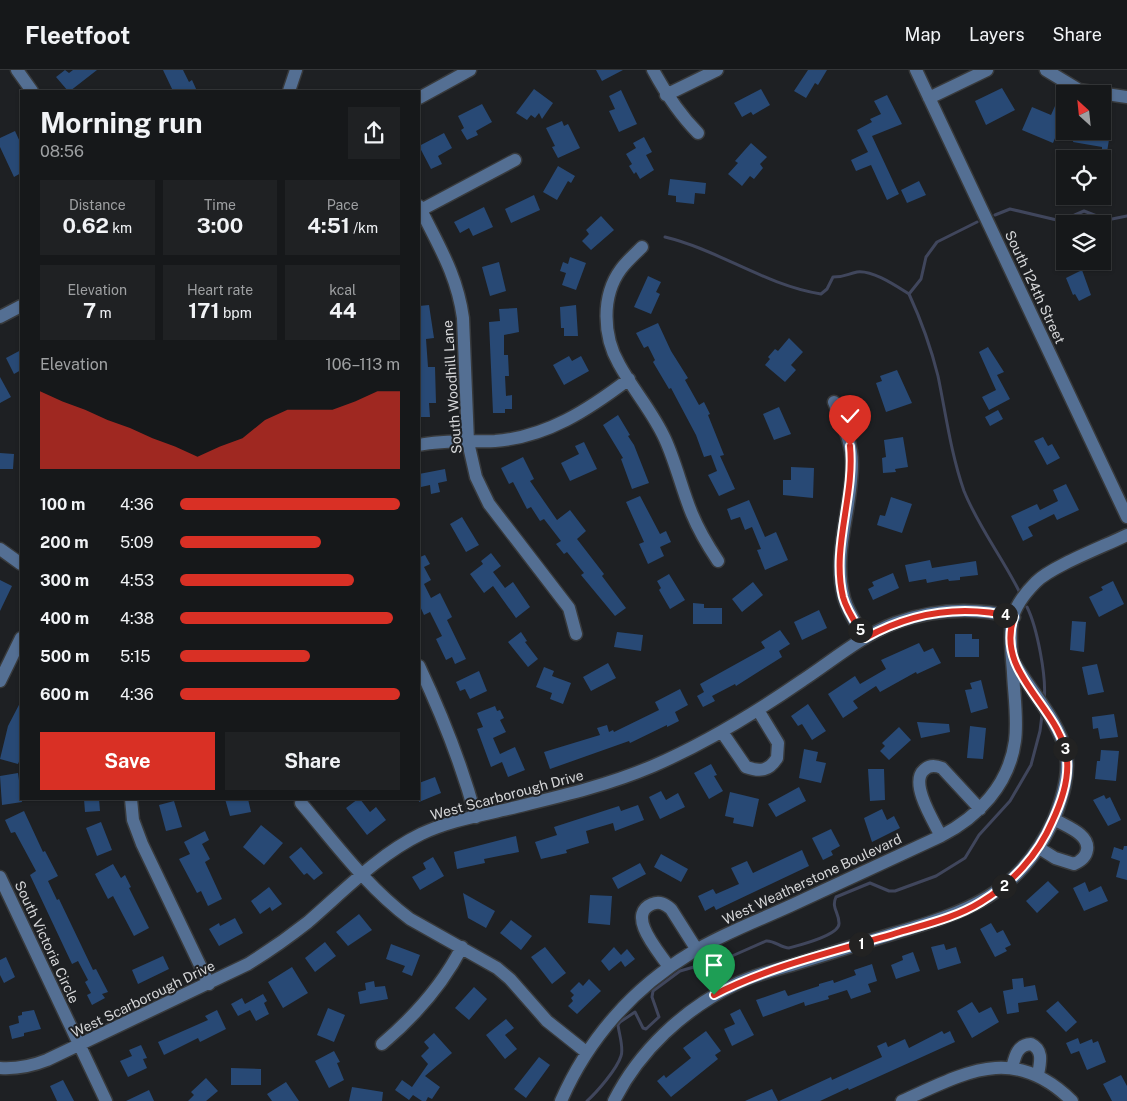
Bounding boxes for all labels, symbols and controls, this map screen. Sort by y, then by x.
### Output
text: Fleetfoot [25,21,130,49]
text: Map [905,24,941,45]
text: Layers [969,24,1025,45]
text: Share [1053,24,1102,45]
north arrow [1056,85,1111,140]
map controls [1056,85,1111,270]
text: Morning run [40,106,203,139]
button: share [348,107,400,159]
text: 08:56 [40,142,84,161]
button: locate [1056,150,1111,205]
text: Distance [69,197,126,213]
text: Time [204,197,236,213]
text: Pace [327,197,359,213]
text: 0.62 [62,213,109,238]
text: 3:00 [197,213,243,238]
text: 4:51 [307,213,350,238]
button: layers [1056,215,1111,270]
text: km [109,220,132,236]
text: /km [350,220,378,236]
street label: South 124th Street [1002,228,1068,346]
text: Elevation [68,282,127,298]
text: Heart rate [187,282,253,298]
text: kcal [329,282,356,298]
text: 7 [83,298,96,323]
text: 171 [188,298,220,323]
text: 44 [329,298,356,323]
text: m [96,305,112,321]
text: bpm [220,305,252,321]
street label: South Woodhill Lane [439,320,465,454]
text: Elevation [40,355,108,374]
text: 106–113 m [325,355,400,374]
pin [829,395,871,446]
icon: check [836,402,864,430]
text: 100 m [40,495,85,514]
text: 4:36 [120,495,154,514]
text: 200 m [40,533,89,552]
text: 5:09 [120,533,154,552]
text: 300 m [40,571,89,590]
text: 4:53 [120,571,154,590]
pin: 4 [992,602,1018,628]
text: 4 [1001,607,1010,623]
text: 400 m [40,609,89,628]
text: 4:38 [120,609,154,628]
pin: 5 [848,618,872,642]
text: 5 [856,622,865,638]
text: 500 m [40,647,89,666]
text: 5:15 [120,647,151,666]
text: 600 m [40,685,89,704]
text: 4:36 [120,685,154,704]
button: Save [40,732,215,790]
button: Share [225,732,400,790]
pin: 3 [1052,736,1078,762]
text: 3 [1061,741,1070,757]
street label: West Scarborough Drive [429,767,585,823]
street label: West Weatherstone Boulevard [720,830,904,928]
pin: 2 [992,874,1016,898]
street label: South Victoria Circle [12,878,82,1006]
text: 2 [1000,878,1009,894]
pin: 1 [848,932,874,956]
text: 1 [859,936,865,952]
pin [693,944,735,995]
icon: arrive [700,951,728,979]
street label: West Scarborough Drive [69,957,217,1041]

